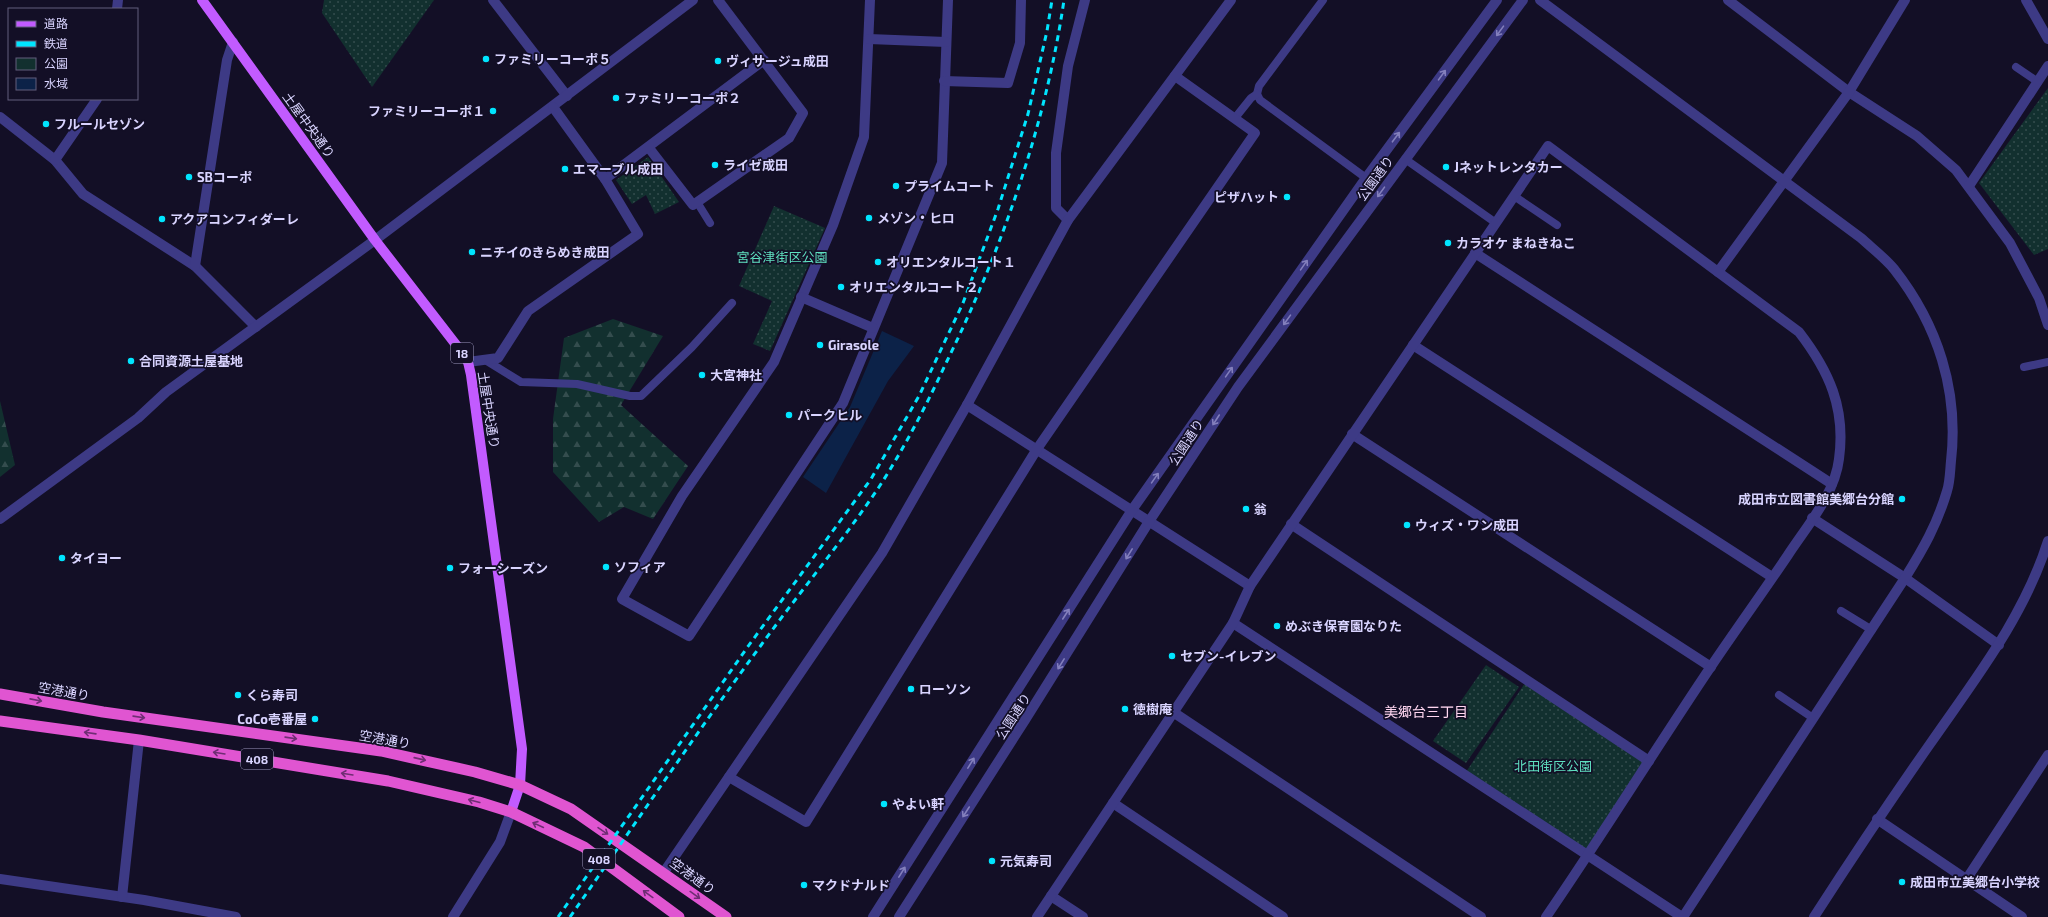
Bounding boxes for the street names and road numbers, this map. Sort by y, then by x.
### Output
street label: 土屋中央通り [280,89,338,161]
street label: 公園通り [1353,152,1397,204]
road number: 18 [451,343,473,363]
street label: 土屋中央通り [475,370,503,450]
street label: 公園通り [1165,416,1207,468]
street label: 空港通り [37,679,91,703]
street label: 公園通り [992,690,1034,742]
street label: 空港通り [358,727,412,751]
road number: 408 [241,749,273,769]
road number: 408 [583,849,615,869]
street label: 空港通り [667,854,719,898]

